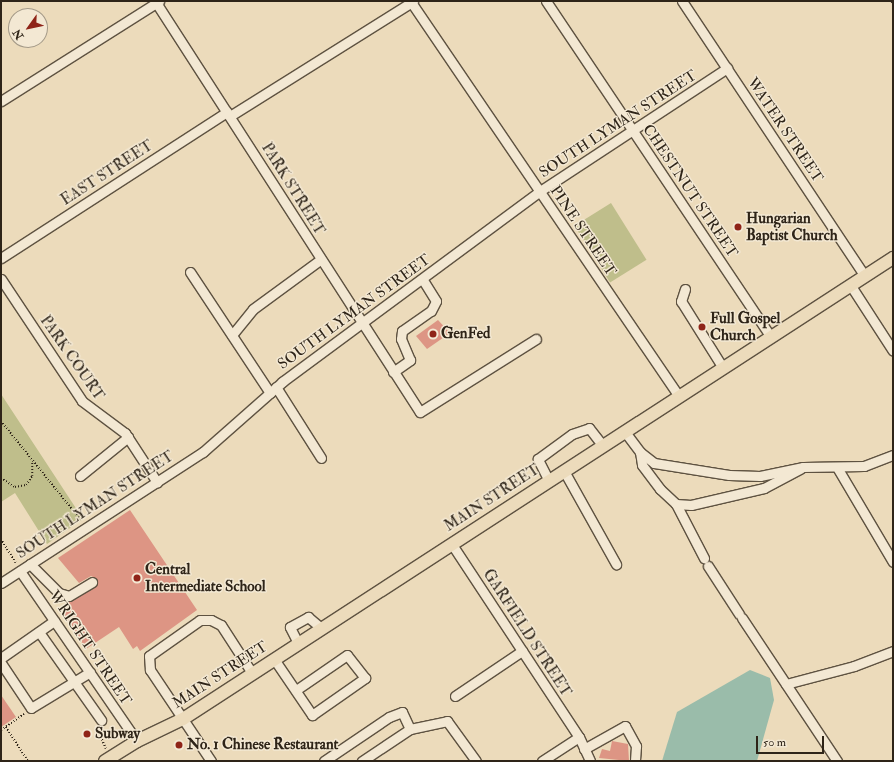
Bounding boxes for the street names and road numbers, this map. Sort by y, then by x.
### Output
street label: SOUTH LYMAN STREET [536,66,700,182]
street label: WATER STREET [743,74,827,186]
street label: CHESTNUT STREET [639,121,741,261]
street label: EAST STREET [58,137,156,209]
street label: PARK STREET [257,140,329,238]
street label: PINE STREET [546,182,620,280]
street label: SOUTH LYMAN STREET [274,251,434,373]
street label: PARK COURT [36,312,108,404]
street label: SOUTH LYMAN STREET [13,447,177,563]
street label: MAIN STREET [441,461,543,535]
street label: GARFIELD STREET [479,566,575,700]
street label: WRIGHT STREET [45,587,135,709]
street label: MAIN STREET [169,638,271,712]

